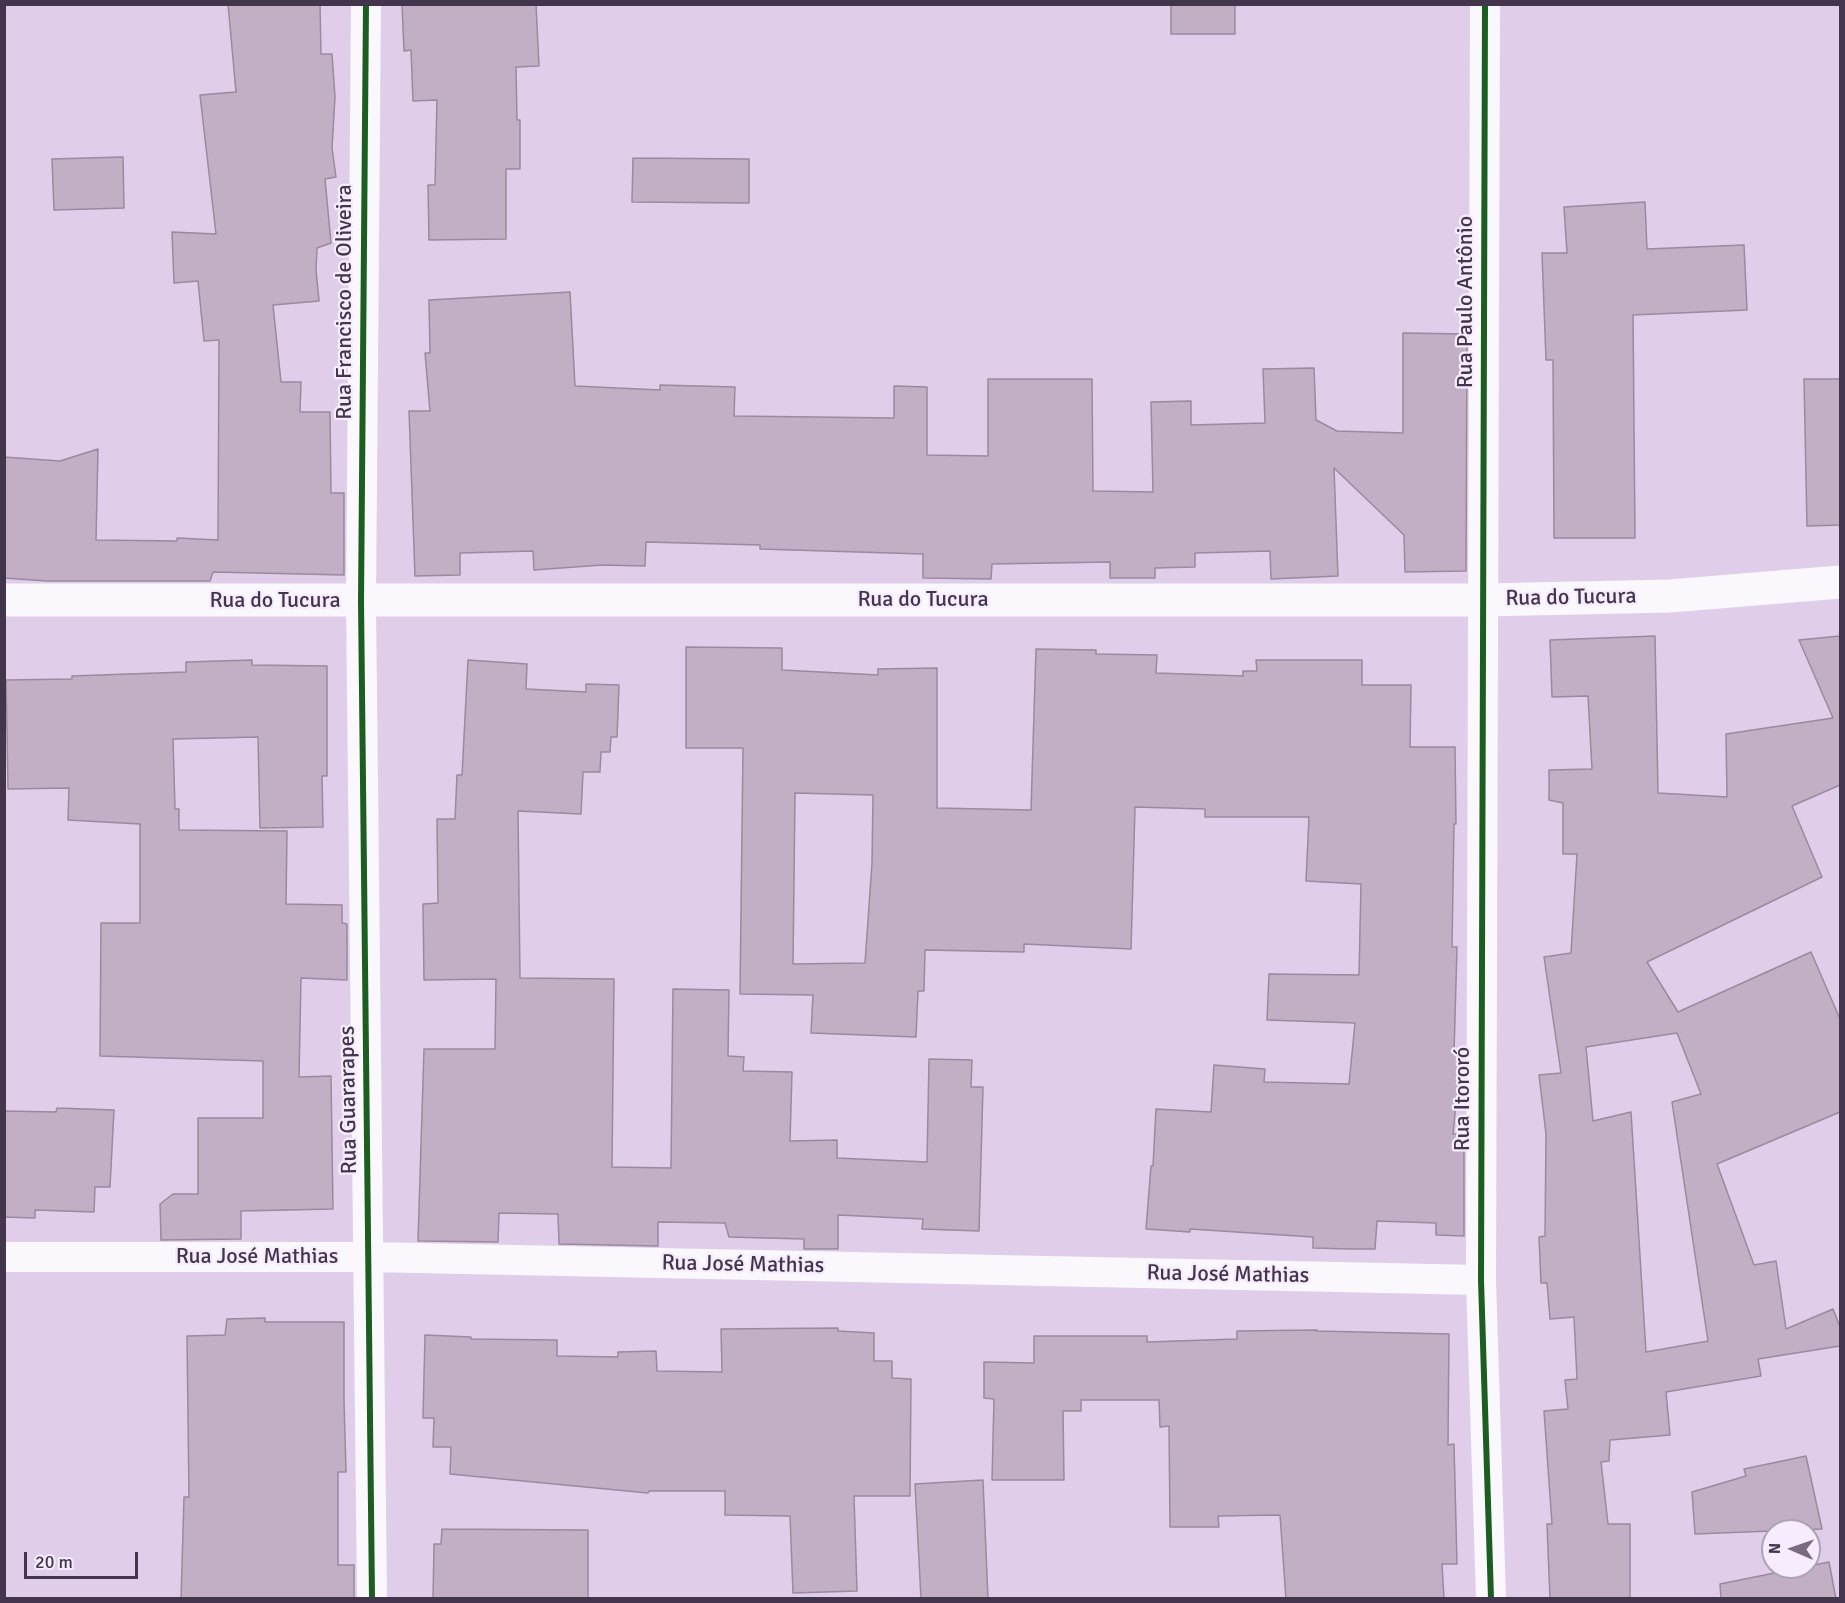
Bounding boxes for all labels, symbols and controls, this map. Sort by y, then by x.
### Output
street label: Rua Francisco de Oliveira [332,184,358,420]
street label: Rua Paulo Antônio [1453,216,1479,388]
street label: Rua do Tucura [1505,584,1637,612]
street label: Rua do Tucura [857,587,989,613]
street label: Rua do Tucura [209,588,341,614]
street label: Rua Guararapes [335,1025,363,1175]
street label: Rua Itororó [1450,1047,1476,1151]
street label: Rua José Mathias [176,1244,338,1270]
street label: Rua José Mathias [661,1250,825,1280]
street label: Rua José Mathias [1146,1260,1310,1290]
north arrow [1761,1519,1821,1579]
scale bar [27,1540,141,1578]
text: N [1765,1543,1785,1554]
text: 20 m [35,1551,73,1573]

